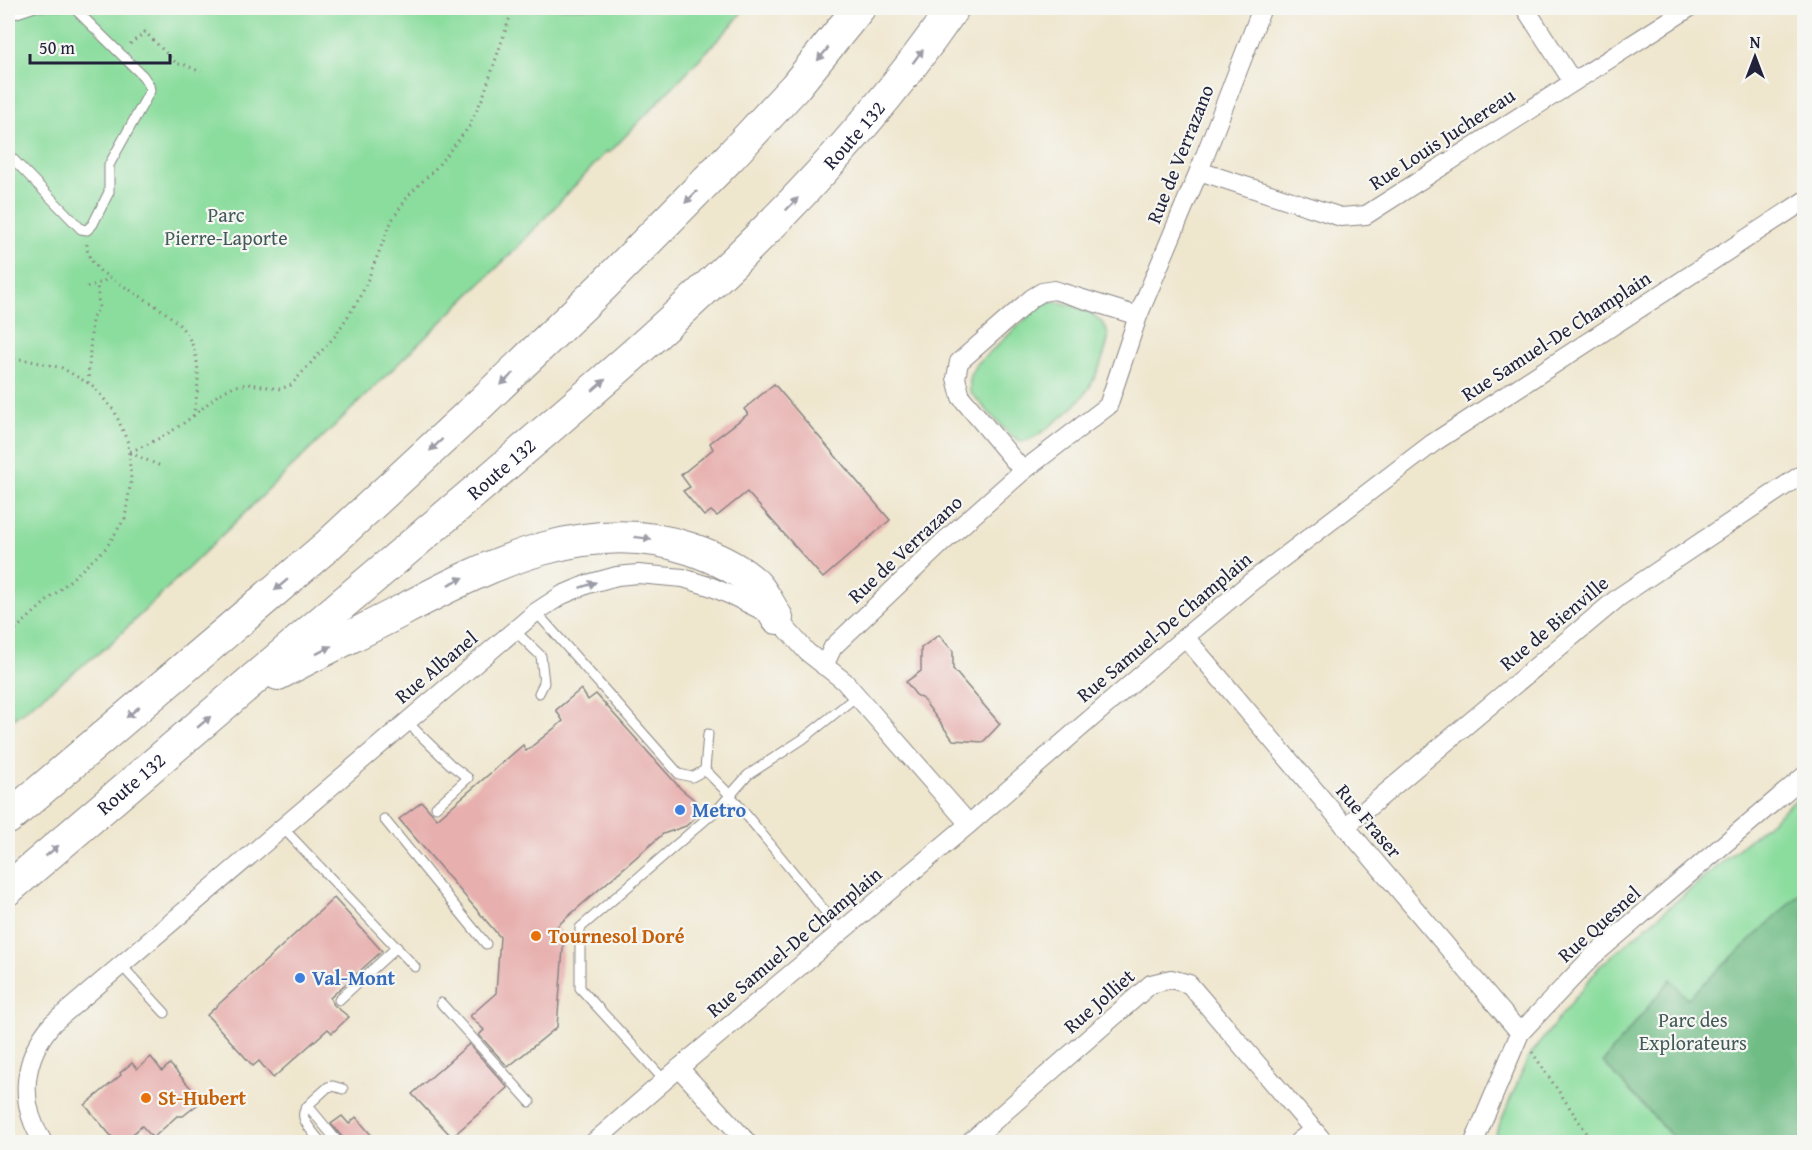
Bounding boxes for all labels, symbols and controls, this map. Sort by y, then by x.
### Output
scale bar [30,27,170,65]
north arrow [1725,27,1785,87]
text: N [1750,30,1761,54]
text: 50 m [39,34,75,61]
one-way arrow [816,46,829,62]
one-way arrow [912,48,925,64]
street label: Rue de Verrazano [1139,80,1221,228]
street label: Rue Louis Juchereau [1363,80,1521,197]
street label: Route 132 [816,94,892,176]
one-way arrow [683,190,698,204]
one-way arrow [784,198,798,212]
park label: Parc Pierre-Laporte [164,200,288,252]
street label: Rue Samuel-De Champlain [1455,263,1656,408]
one-way arrow [499,372,514,386]
one-way arrow [591,378,607,391]
street label: Route 132 [460,431,542,506]
one-way arrow [429,438,444,451]
street label: Rue de Verrazano [841,488,968,609]
one-way arrow [634,534,653,543]
street label: Rue Samuel-De Champlain [1070,545,1258,709]
street label: Rue de Bienville [1493,568,1614,677]
one-way arrow [447,577,464,586]
one-way arrow [273,579,289,592]
one-way arrow [579,579,597,589]
street label: Rue Albanel [388,623,484,710]
one-way arrow [315,646,332,655]
one-way arrow [126,705,141,718]
one-way arrow [196,716,211,729]
street label: Route 132 [90,746,172,821]
street label: Rue Fraser [1330,777,1409,864]
place label: Metro [692,795,746,824]
marker: Metro [673,803,687,817]
one-way arrow [44,845,59,858]
street label: Rue Samuel-De Champlain [700,860,888,1024]
street label: Rue Quesnel [1551,878,1647,969]
place label: Tournesol Doré [548,921,685,950]
marker: Tournesol Doré [529,929,543,943]
street label: Rue Jolliet [1057,961,1141,1040]
place label: Val-Mont [312,963,396,992]
marker: Val-Mont [293,971,307,985]
park label: Parc des Explorateurs [1639,1005,1747,1057]
place label: St-Hubert [158,1083,247,1112]
marker: St-Hubert [139,1091,153,1105]

